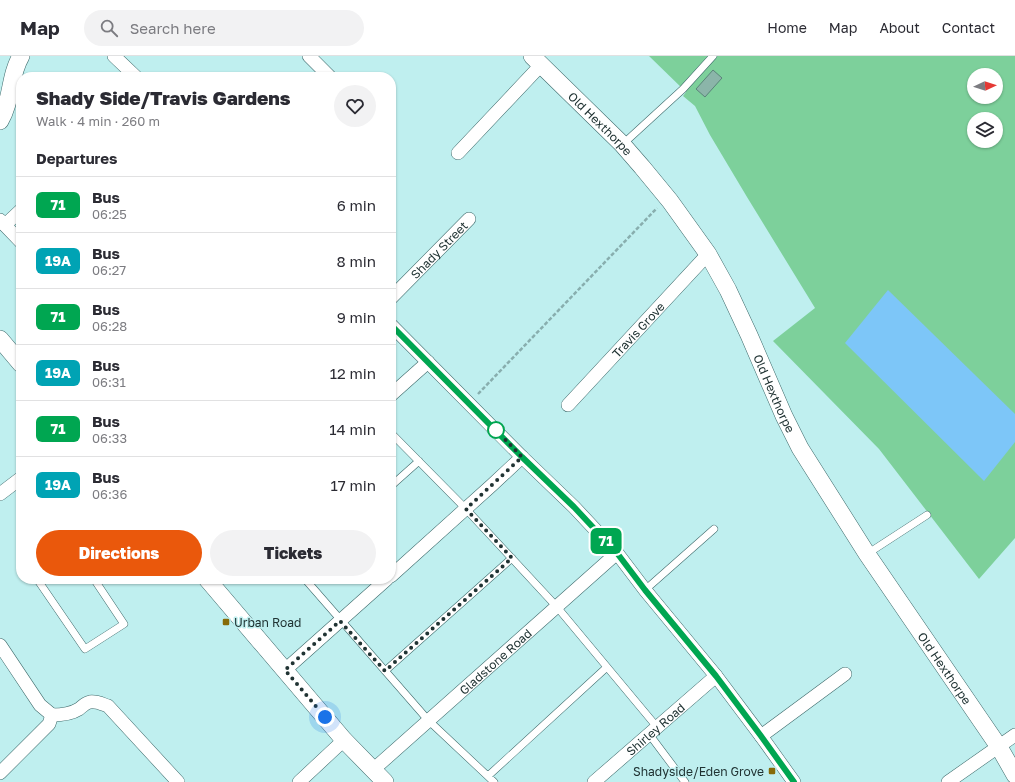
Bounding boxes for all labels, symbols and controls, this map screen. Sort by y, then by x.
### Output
search box [84,10,364,46]
text: Map [20,16,60,39]
icon: search [98,17,120,39]
text: Search here [130,19,216,37]
text: Home [767,19,807,36]
text: Map [829,19,857,36]
text: About [879,19,920,36]
text: Contact [942,19,995,36]
north arrow [967,68,1003,104]
map controls [967,68,1003,148]
button: heart [334,85,376,127]
text: Shady Side/Travis Gardens [36,86,290,109]
street label: Old Hexthorpe [565,88,636,158]
button: layers [967,112,1003,148]
text: Walk · 4 min · 260 m [36,113,160,129]
text: Departures [36,149,117,167]
text: Bus [92,188,120,206]
text: 71 [51,196,65,213]
text: 6 min [337,196,376,214]
text: 06:25 [92,206,127,222]
street label: Shady Street [407,218,470,281]
text: Bus [92,244,120,262]
text: 19A [45,252,71,269]
text: 8 min [337,252,376,270]
text: 06:27 [92,262,126,278]
street label: Travis Grove [609,299,667,360]
text: Bus [92,300,120,318]
text: 71 [51,308,65,325]
text: 9 min [337,308,376,326]
text: 06:28 [92,318,127,334]
street label: Old Hexthorpe [751,352,799,435]
text: Bus [92,356,120,374]
text: 19A [45,364,71,381]
text: 12 min [330,364,376,382]
text: 06:31 [92,374,126,390]
text: Bus [92,412,120,430]
text: 71 [51,420,65,437]
text: 14 min [329,420,376,438]
unlabelled marker [487,421,505,439]
text: 06:33 [92,430,127,446]
text: Bus [92,468,120,486]
text: 19A [45,476,71,493]
text: 17 min [331,476,376,494]
text: 06:36 [92,486,127,502]
line badge: 71 [588,528,624,554]
button: Directions [36,530,202,576]
button: Tickets [210,530,376,576]
text: 71 [599,532,613,549]
place label: Urban Road [234,615,301,630]
marker: Urban Road [221,617,231,627]
street label: Gladstone Road [456,625,534,697]
street label: Old Hexthorpe [915,629,975,707]
street label: Shirley Road [623,699,687,758]
your location [315,707,335,727]
place label: Shadyside/Eden Grove [633,764,764,779]
marker: Shadyside/Eden Grove [767,766,777,776]

